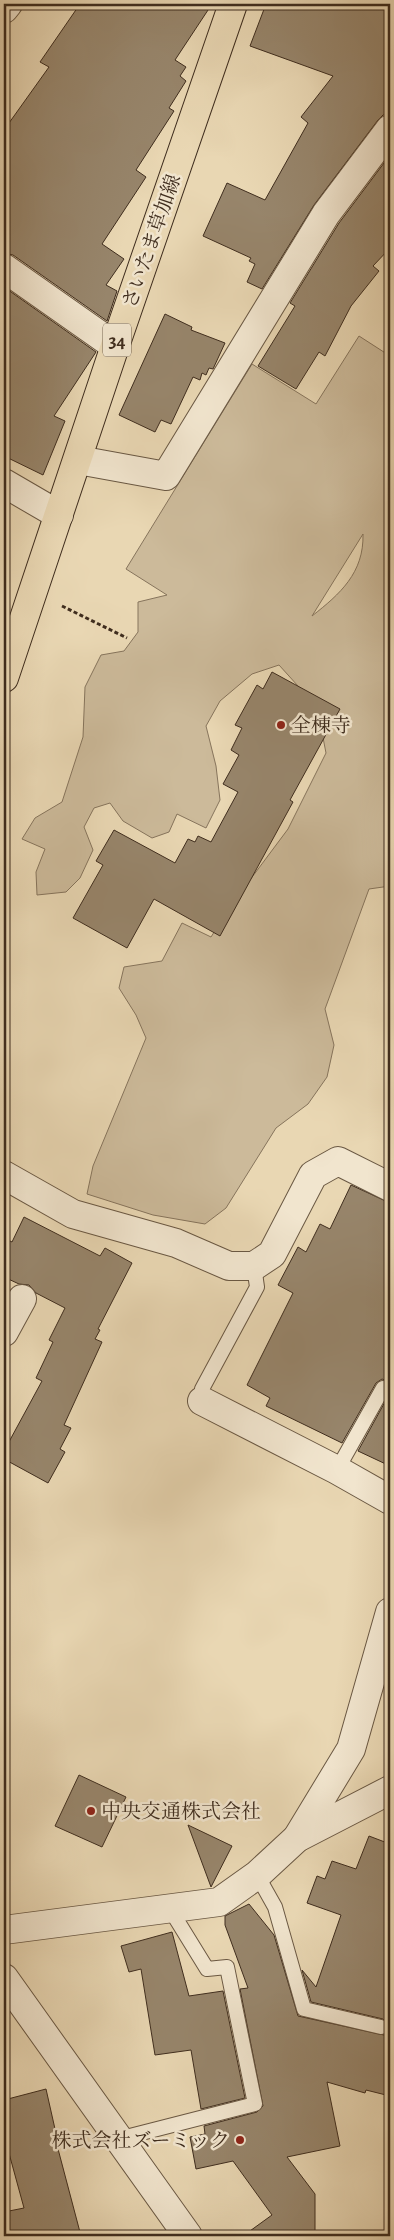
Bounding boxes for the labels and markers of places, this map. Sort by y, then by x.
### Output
place label: 全棟寺 [291,712,351,739]
marker: 全棟寺 [275,719,287,731]
place label: 中央交通株式会社 [101,1798,261,1825]
marker: 中央交通株式会社 [85,1805,97,1817]
place label: 株式会社ズーミック [51,2127,230,2154]
marker: 株式会社ズーミック [234,2134,246,2146]

